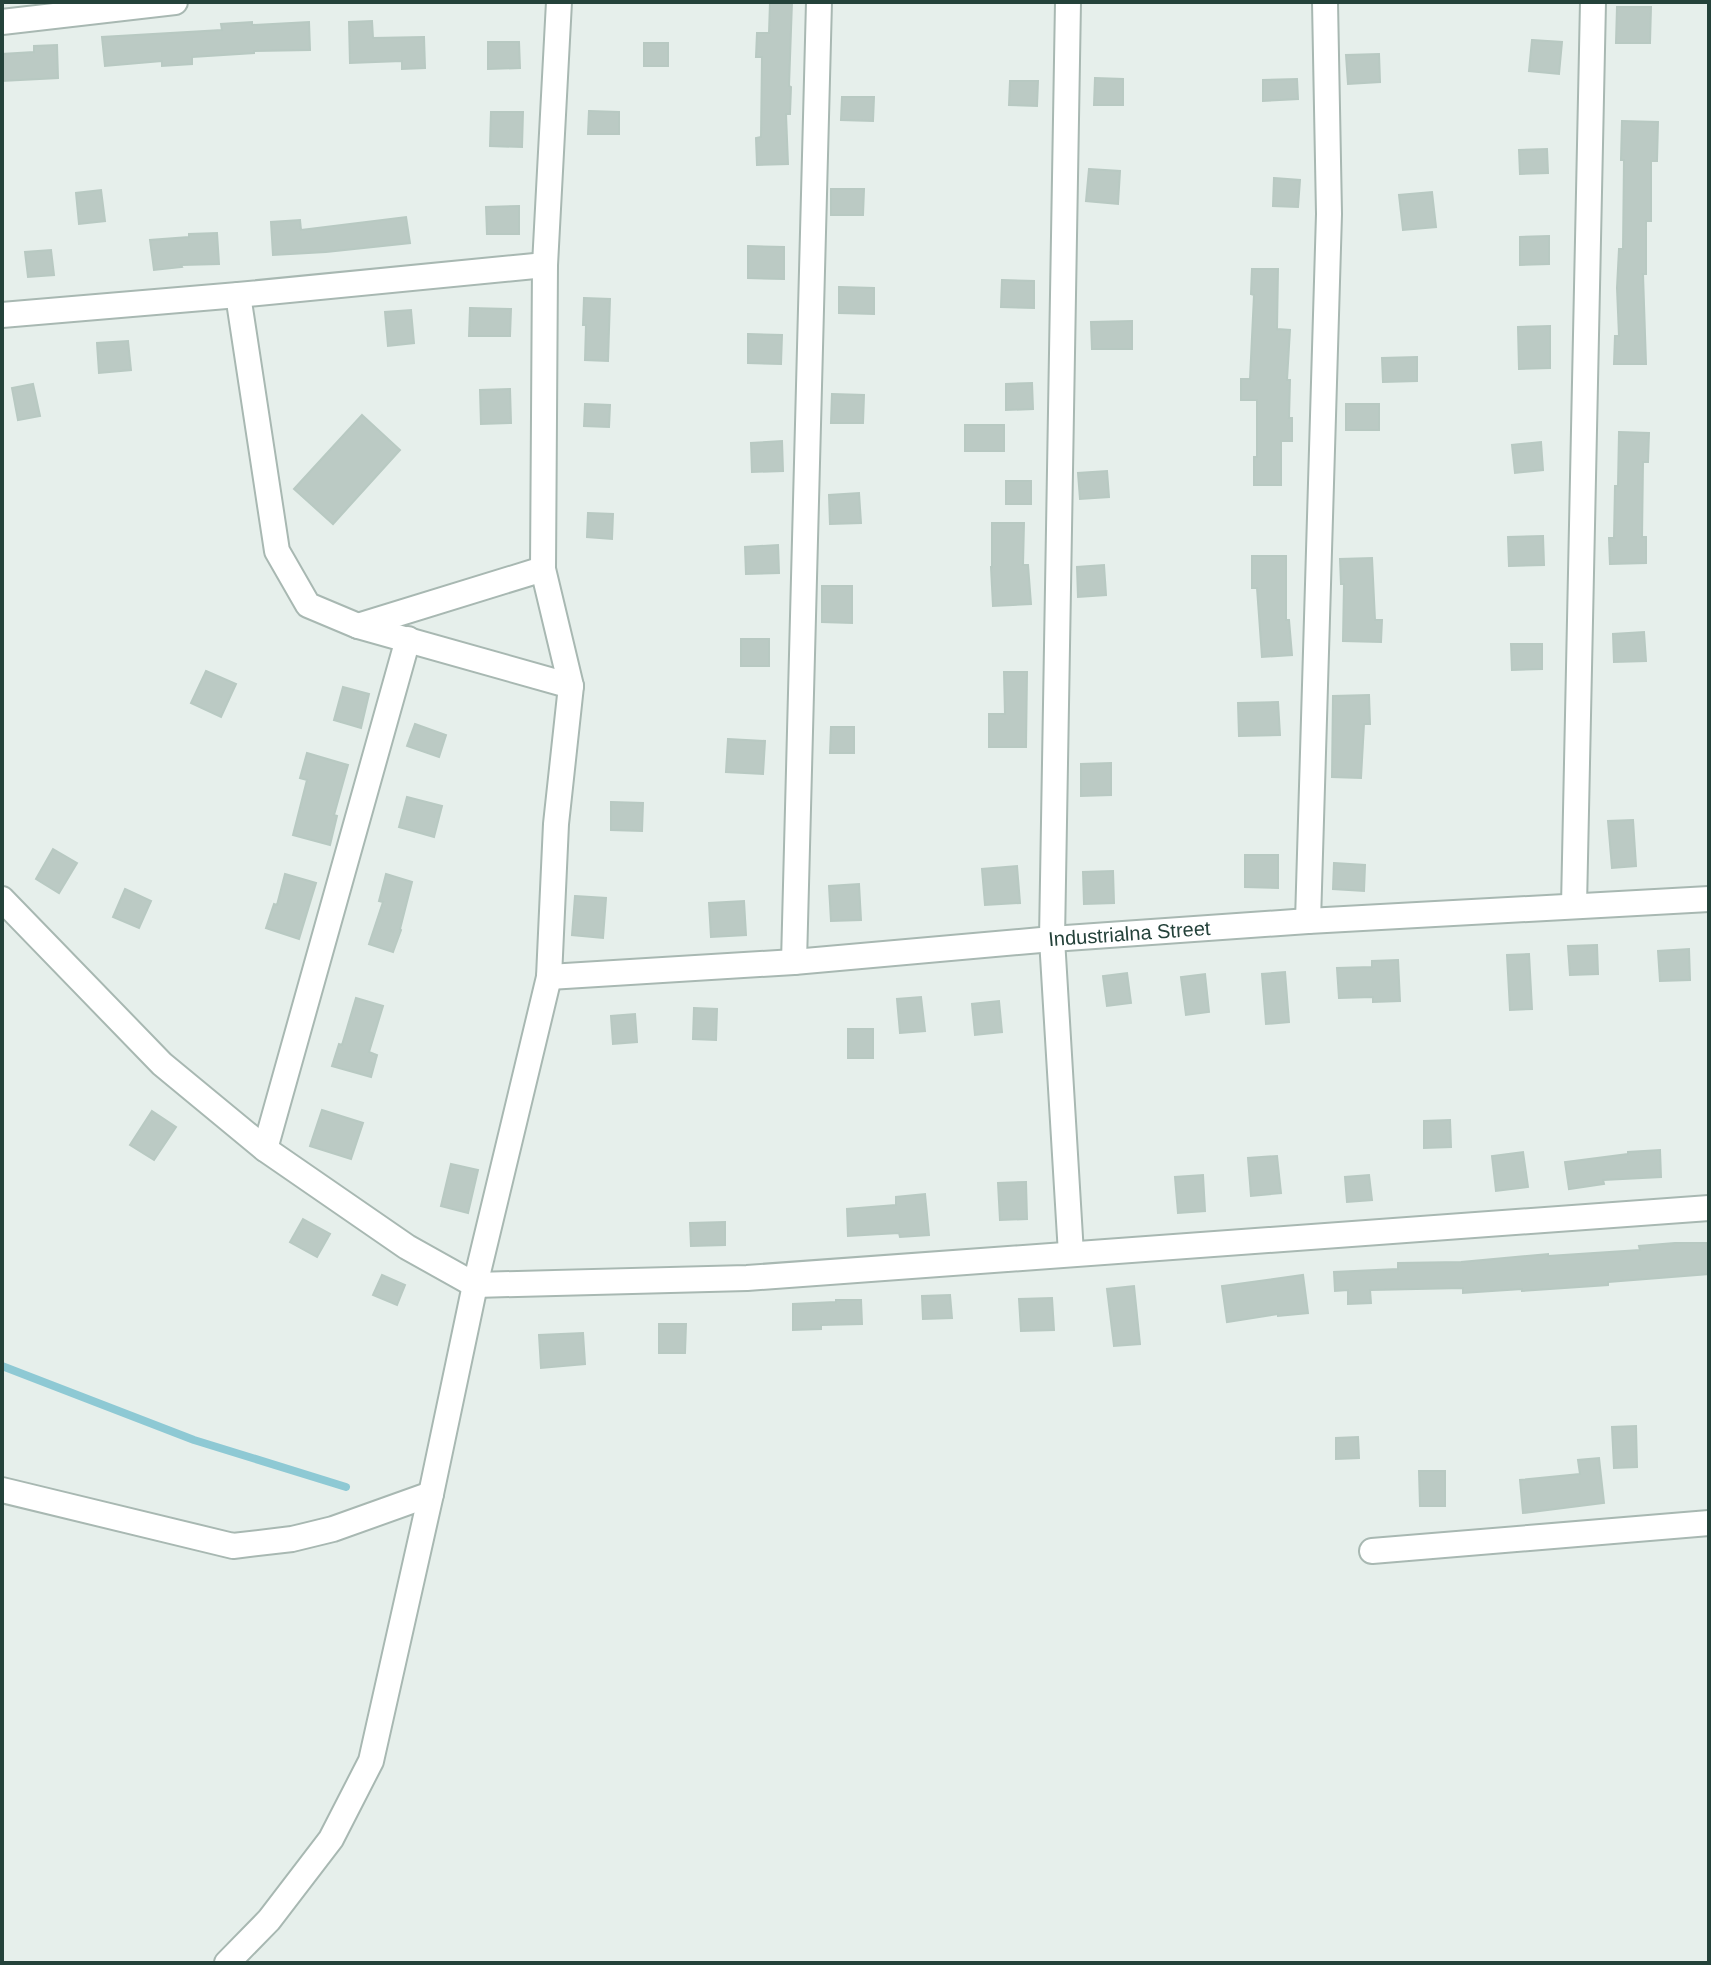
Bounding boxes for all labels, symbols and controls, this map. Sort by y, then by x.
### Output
street label: Industrialna Street [1047,917,1212,950]

